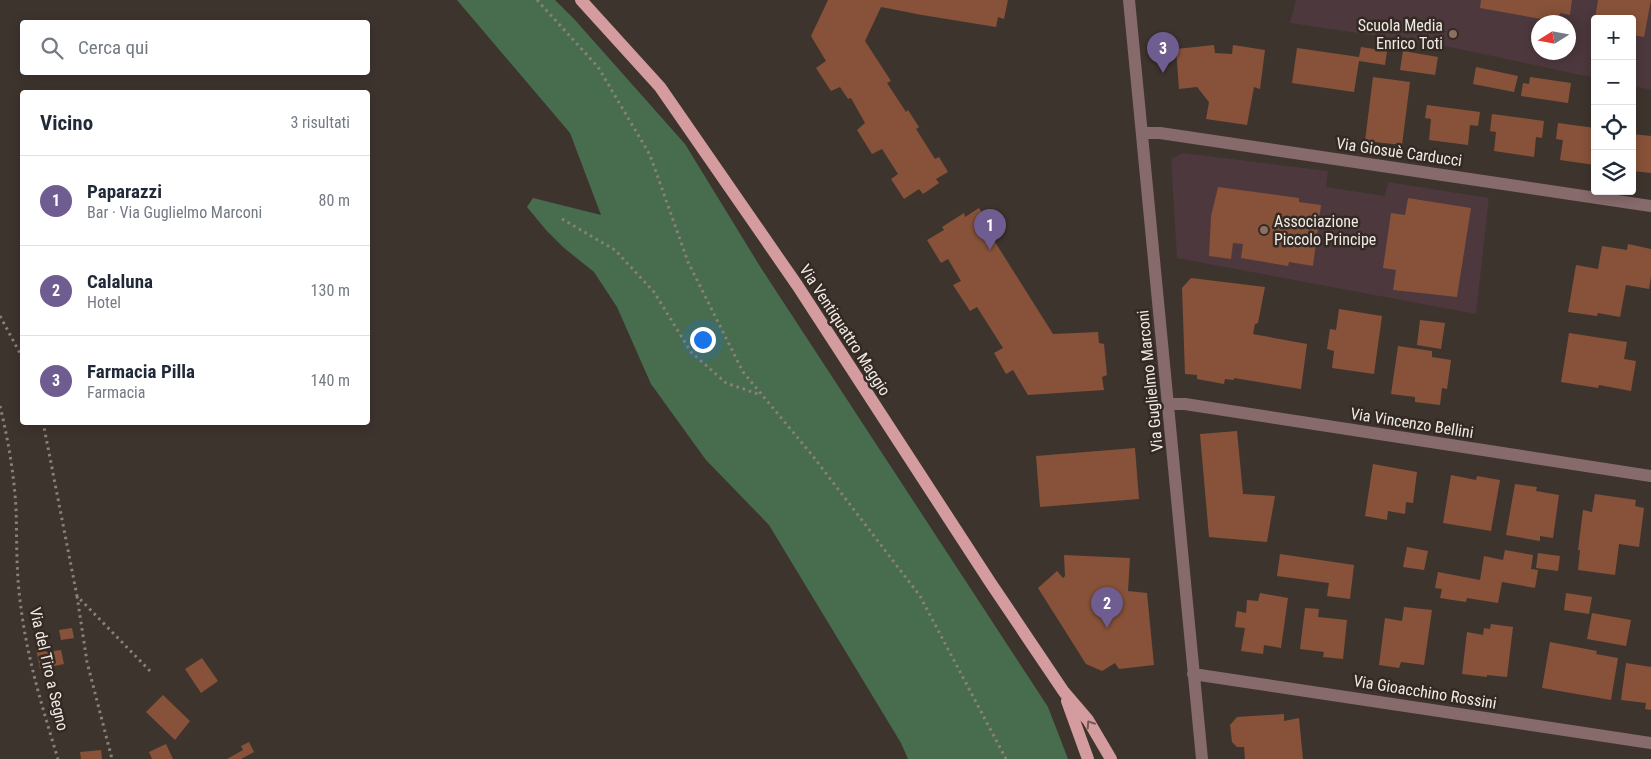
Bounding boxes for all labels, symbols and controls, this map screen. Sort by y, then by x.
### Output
north arrow [1531,15,1576,60]
map controls [1591,15,1636,195]
button: + [1591,15,1636,60]
place label: Scuola Media Enrico Toti [1358,16,1443,53]
search box [20,20,370,75]
marker: Scuola Media Enrico Toti [1447,28,1459,40]
pin: 3 [1147,32,1179,73]
icon: search [38,34,66,62]
text: Cerca qui [78,36,149,59]
button: − [1591,60,1636,105]
button: locate [1591,105,1636,150]
text: Vicino [40,111,93,135]
text: 3 risultati [290,113,350,132]
street label: Via Giosuè Carducci [1335,134,1463,170]
button: layers [1591,150,1636,195]
text: Paparazzi [87,180,162,203]
text: 1 [52,191,60,210]
text: 80 m [318,191,350,210]
text: Bar · Via Guglielmo Marconi [87,203,262,222]
pin: 1 [974,209,1006,250]
place label: Associazione Piccolo Principe [1274,212,1376,249]
marker: Associazione Piccolo Principe [1258,224,1270,236]
street label: Via Ventiquattro Maggio [795,261,895,399]
text: Calaluna [87,270,153,293]
text: 2 [52,281,60,300]
text: 130 m [311,281,350,300]
text: Hotel [87,293,121,312]
street label: Via Guglielmo Marconi [1133,309,1167,453]
your location [690,327,716,353]
text: Farmacia Pilla [87,360,195,383]
text: 3 [52,371,60,390]
text: 140 m [311,371,350,390]
text: Farmacia [87,383,145,402]
street label: Via Vincenzo Bellini [1349,404,1475,442]
pin: 2 [1091,587,1123,628]
street label: Via del Tiro a Segno [26,606,72,732]
street label: Via Gioacchino Rossini [1352,671,1498,713]
one-way arrow [1086,720,1096,729]

